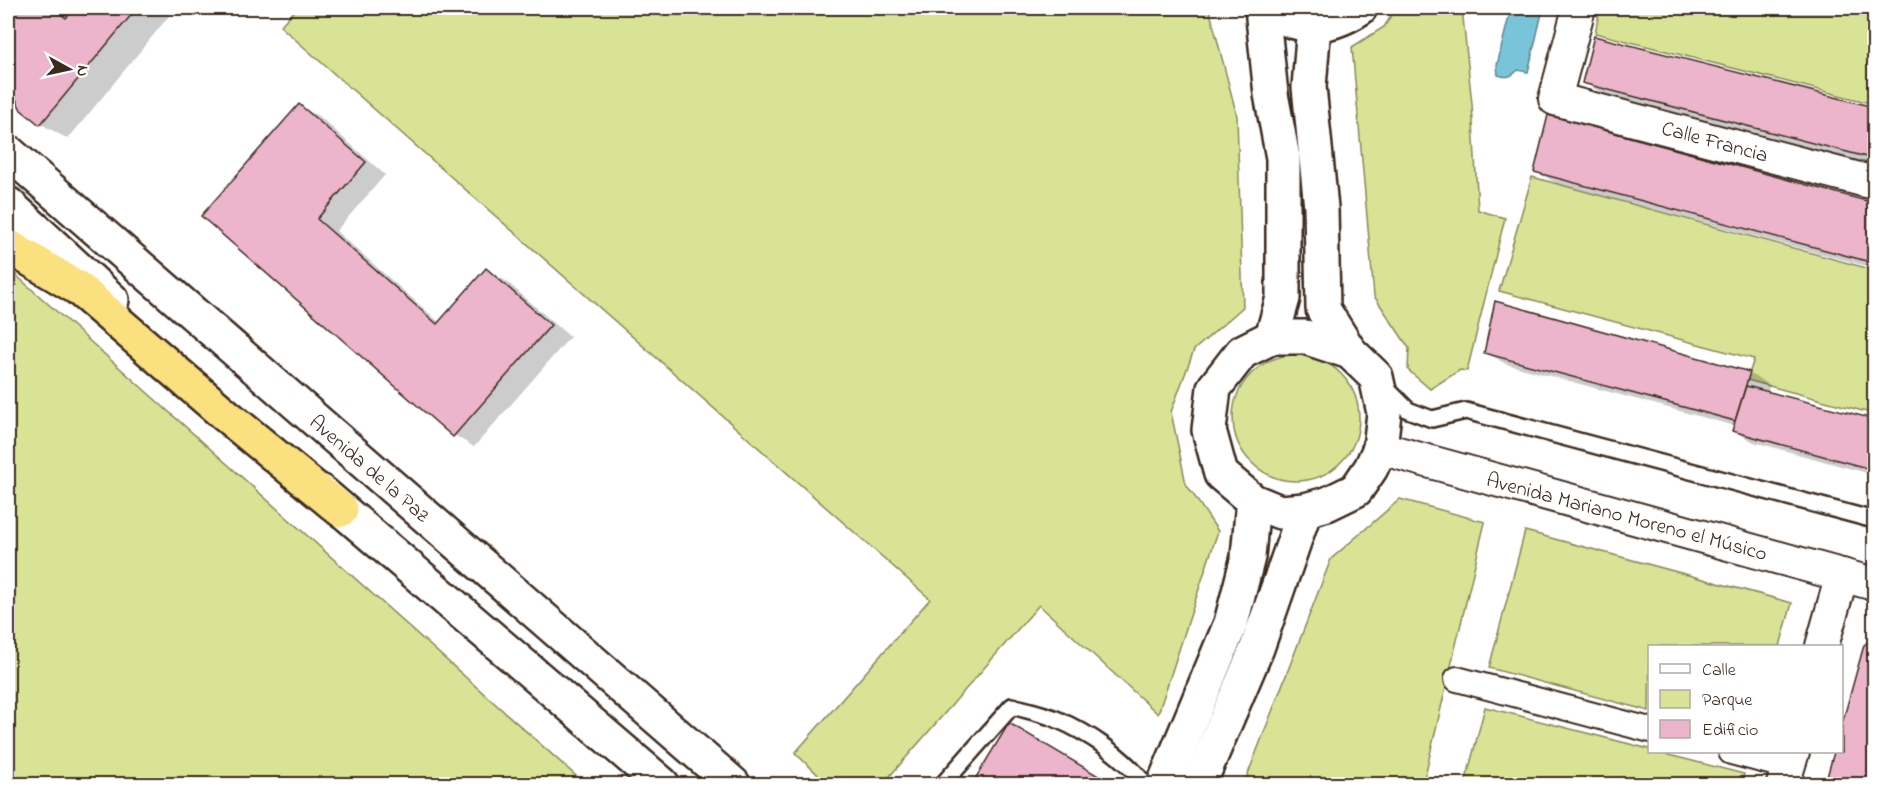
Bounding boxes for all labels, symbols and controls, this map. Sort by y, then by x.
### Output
north arrow [39,39,99,99]
text: N [69,64,95,78]
street label: Calle Francia [1658,114,1771,172]
street label: Avenida de la Paz [302,409,436,531]
street label: Avenida Mariano Moreno el Músico [1483,466,1770,570]
legend [1648,645,1843,753]
text: Calle [1702,658,1737,684]
text: Parque [1702,688,1753,714]
text: Edificio [1702,718,1758,744]

